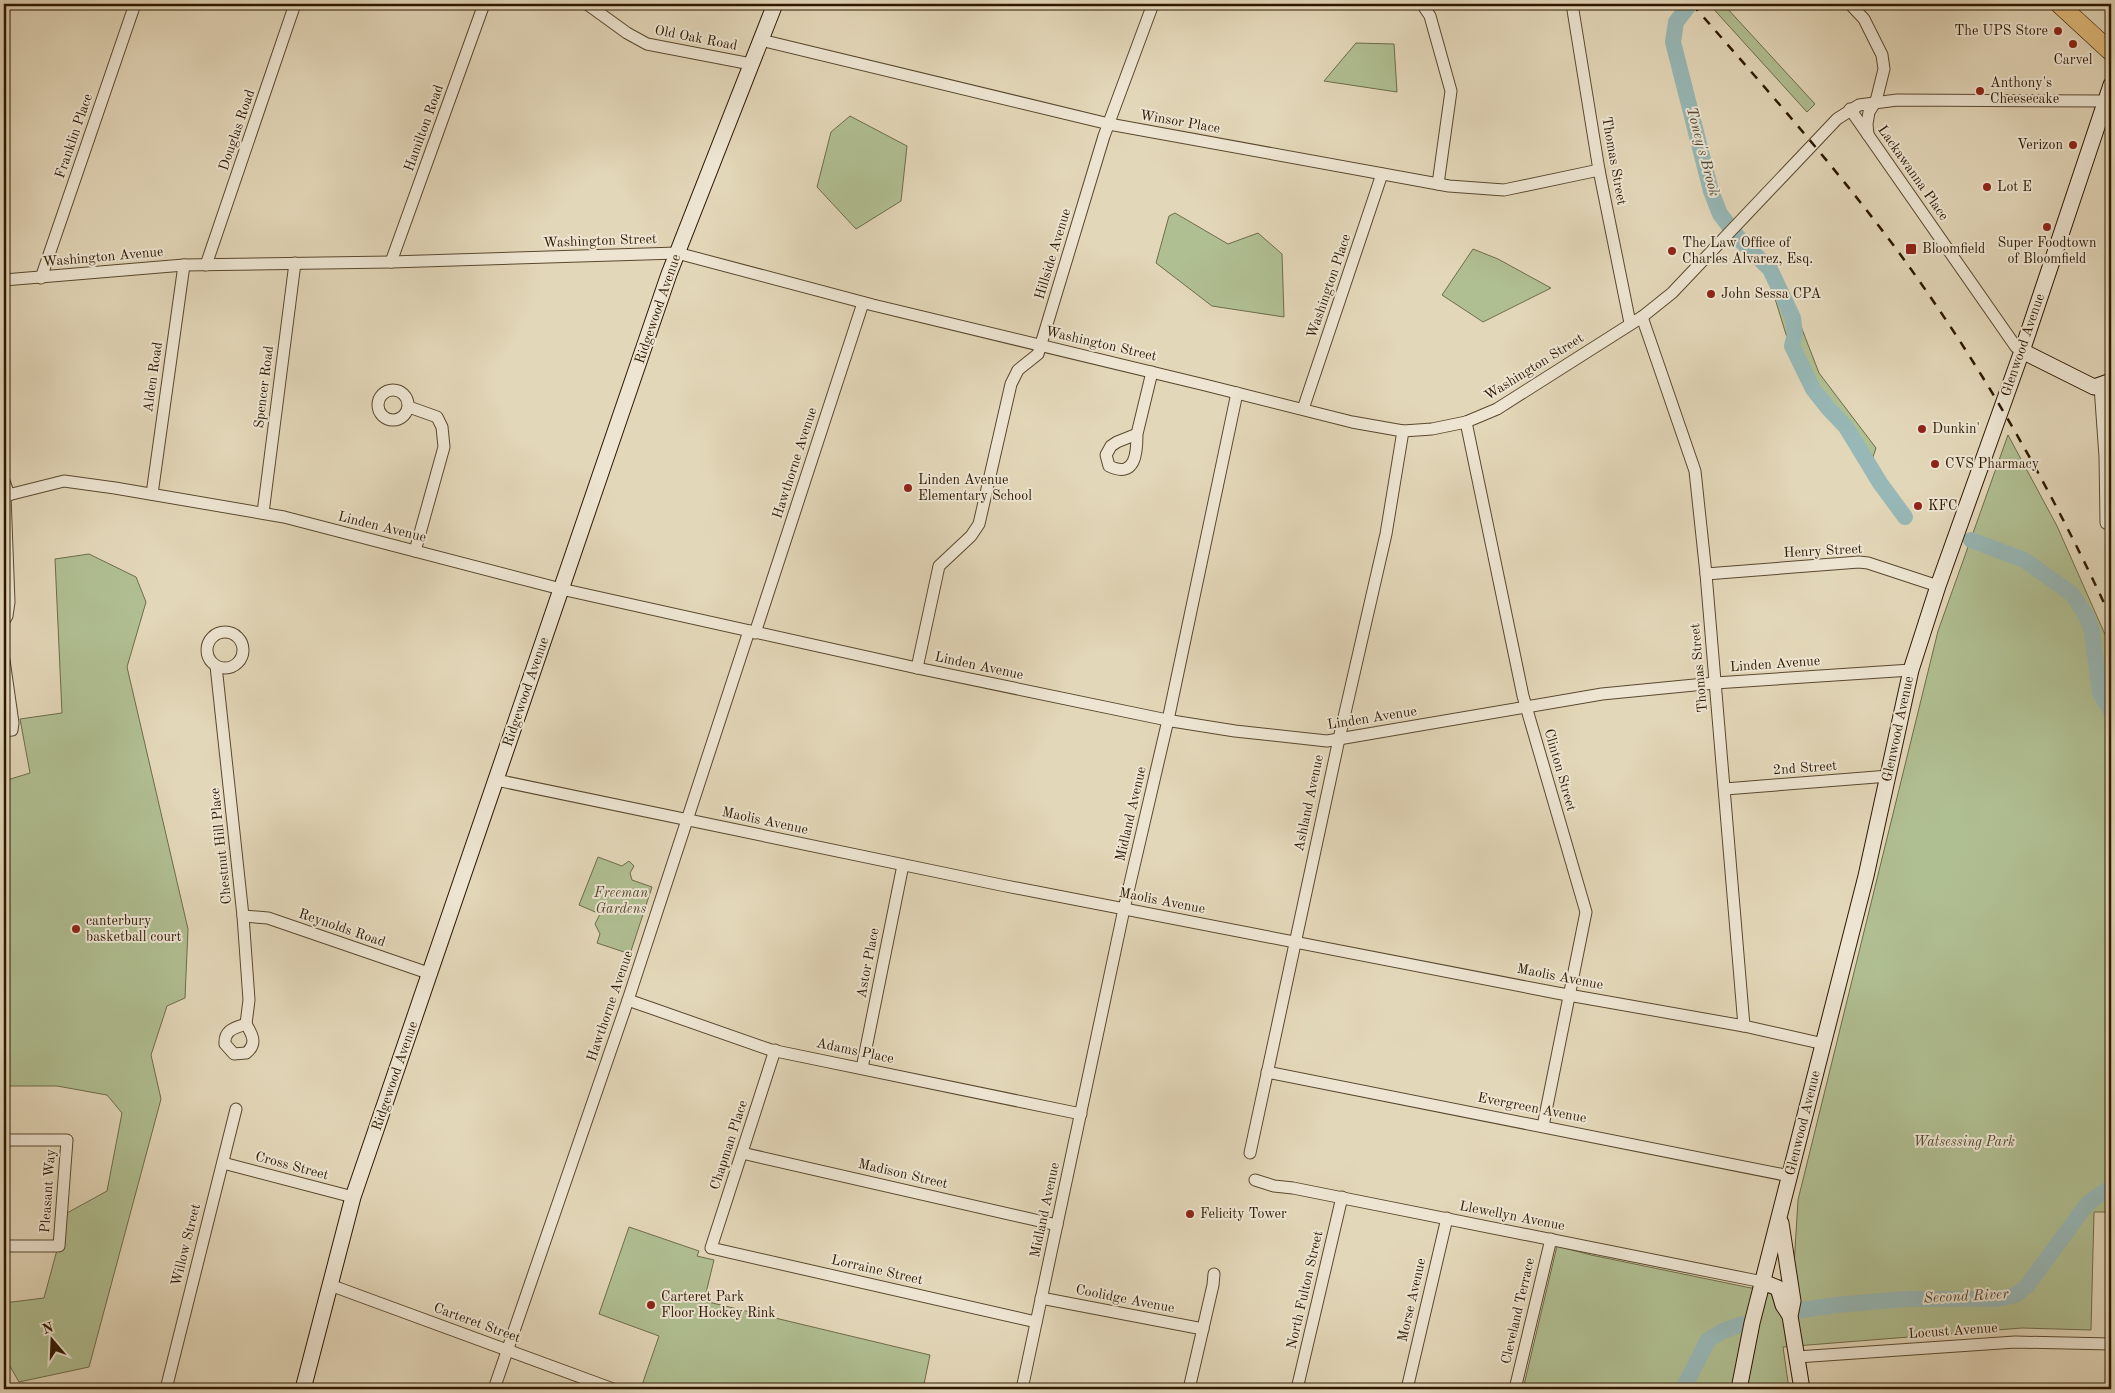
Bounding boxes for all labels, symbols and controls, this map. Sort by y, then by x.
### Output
street label: Old Oak Road [653,23,739,53]
place label: The UPS Store [1954,24,2048,38]
marker: The UPS Store [2052,25,2064,37]
marker: Carvel [2067,38,2079,50]
place label: Carvel [2053,53,2093,67]
place label: Anthony's Cheesecake [1990,76,2059,106]
street label: Hamilton Road [402,83,446,173]
marker: Anthony's Cheesecake [1974,85,1986,97]
street label: Douglas Road [217,88,257,172]
street label: Franklin Place [53,92,95,180]
water label: Toney's Brook [1683,106,1721,198]
street label: Winsor Place [1139,108,1221,136]
street label: Thomas Street [1599,116,1629,206]
street label: Lackawanna Place [1875,123,1951,223]
place label: Verizon [2017,138,2063,152]
marker: Verizon [2067,139,2079,151]
place label: Lot E [1997,180,2032,194]
marker: Lot E [1981,181,1993,193]
street label: Hillside Avenue [1033,207,1073,301]
marker: Super Foodtown of Bloomfield [2041,221,2053,233]
street label: Washington Street [543,232,657,250]
street label: Washington Place [1305,232,1353,340]
place label: The Law Office of Charles Alvarez, Esq. [1682,236,1813,266]
place label: Super Foodtown of Bloomfield [1997,236,2097,266]
marker: Bloomfield [1904,242,1918,256]
place label: Bloomfield [1922,242,1985,256]
street label: Washington Avenue [42,245,164,269]
marker: The Law Office of Charles Alvarez, Esq. [1666,245,1678,257]
street label: Ridgewood Avenue [633,252,683,366]
place label: John Sessa CPA [1721,287,1822,301]
marker: John Sessa CPA [1705,288,1717,300]
street label: Glenwood Avenue [1999,292,2047,398]
street label: Washington Street [1044,324,1158,364]
street label: Washington Street [1482,331,1586,403]
street label: Alden Road [141,341,165,413]
street label: Spencer Road [252,345,276,429]
street label: Hawthorne Avenue [770,406,820,520]
place label: Dunkin' [1932,422,1980,436]
marker: Dunkin' [1916,423,1928,435]
place label: CVS Pharmacy [1945,457,2040,471]
marker: CVS Pharmacy [1929,458,1941,470]
place label: Linden Avenue Elementary School [918,473,1032,503]
marker: Linden Avenue Elementary School [902,482,914,494]
place label: KFC [1928,499,1957,513]
marker: KFC [1912,500,1924,512]
street label: Linden Avenue [336,509,428,545]
street label: Henry Street [1783,542,1863,560]
street label: Thomas Street [1688,623,1710,713]
street label: Ridgewood Avenue [501,635,551,749]
street label: Linden Avenue [933,650,1025,682]
street label: Linden Avenue [1729,654,1821,674]
street label: Glenwood Avenue [1880,675,1916,783]
street label: Linden Avenue [1326,704,1418,732]
street label: Clinton Street [1542,727,1578,813]
street label: Ashland Avenue [1292,753,1326,853]
street label: 2nd Street [1773,759,1838,777]
street label: Midland Avenue [1113,765,1149,863]
street label: Chestnut Hill Place [208,787,234,905]
street label: Maolis Avenue [721,805,809,837]
park label: Freeman Gardens [593,886,648,916]
street label: Maolis Avenue [1118,886,1206,916]
street label: Reynolds Road [297,907,387,949]
place label: canterbury basketball court [86,914,182,944]
marker: canterbury basketball court [70,923,82,935]
street label: Astor Place [854,927,882,999]
street label: Hawthorne Avenue [584,949,636,1063]
street label: Maolis Avenue [1516,962,1604,992]
street label: Ridgewood Avenue [370,1019,420,1133]
street label: Adams Place [815,1036,895,1066]
street label: Glenwood Avenue [1783,1069,1823,1177]
street label: Evergreen Avenue [1476,1091,1588,1125]
street label: Chapman Place [708,1098,750,1192]
park label: Watsessing Park [1913,1135,2015,1150]
street label: Pleasant Way [38,1148,58,1233]
street label: Cross Street [254,1150,330,1183]
street label: Madison Street [857,1157,949,1191]
street label: Midland Avenue [1028,1161,1062,1259]
street label: Llewellyn Avenue [1458,1199,1566,1233]
street label: Willow Street [169,1202,203,1288]
place label: Felicity Tower [1200,1207,1287,1221]
marker: Felicity Tower [1184,1208,1196,1220]
street label: North Fulton Street [1285,1229,1325,1351]
street label: Lorraine Street [830,1253,924,1287]
street label: Cleveland Terrace [1499,1256,1537,1366]
street label: Morse Avenue [1396,1257,1428,1343]
street label: Coolidge Avenue [1074,1283,1176,1315]
water label: Second River [1923,1287,2009,1307]
place label: Carteret Park Floor Hockey Rink [661,1290,776,1320]
marker: Carteret Park Floor Hockey Rink [645,1299,657,1311]
street label: Carteret Street [432,1301,522,1345]
north arrow [28,1316,78,1366]
text: N [41,1320,56,1337]
street label: Locust Avenue [1908,1321,1998,1341]

